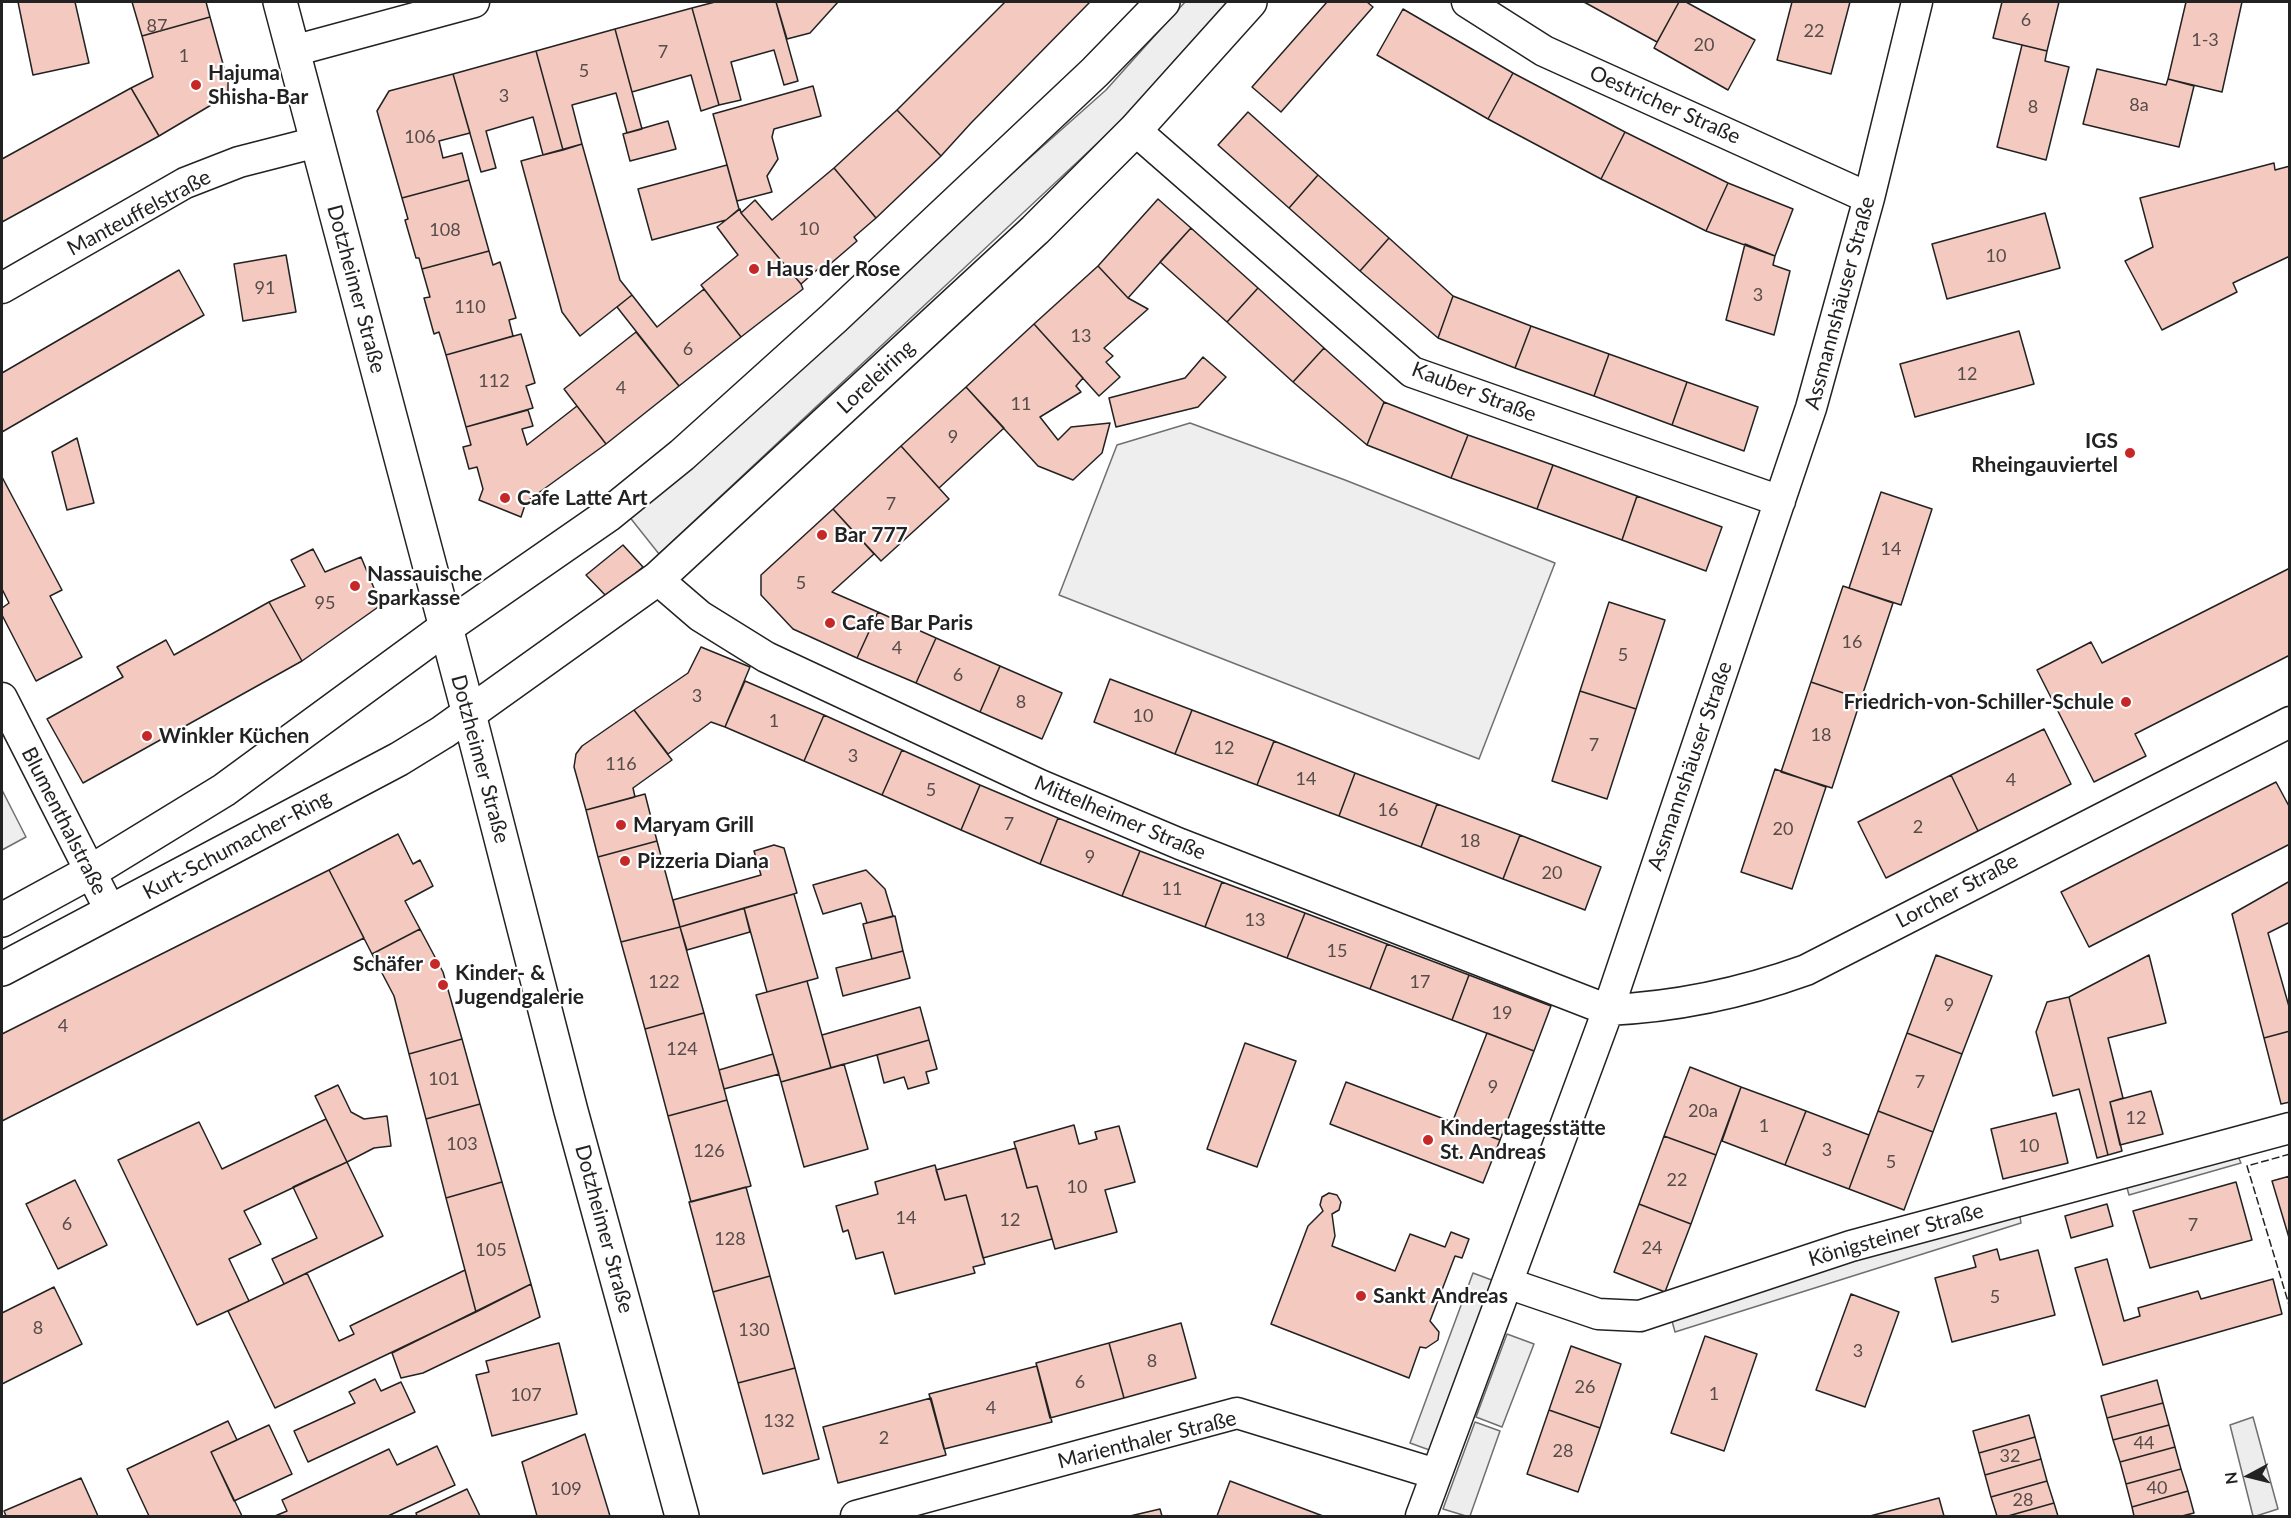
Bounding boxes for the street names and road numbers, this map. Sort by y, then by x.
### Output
street label: Oestricher Straße [1586,60,1744,150]
street label: Manteuffelstraße [63,165,215,261]
street label: Assmannshäuser Straße [1799,194,1881,412]
street label: Dotzheimer Straße [321,202,391,376]
street label: Loreleiring [832,335,920,419]
street label: Kauber Straße [1408,357,1540,427]
street label: Assmannshäuser Straße [1642,658,1738,874]
street label: Dotzheimer Straße [445,672,515,846]
street label: Blumenthalstraße [16,743,112,899]
street label: Mittelheimer Straße [1031,771,1209,865]
street label: Kurt-Schumacher-Ring [139,785,335,905]
street label: Lorcher Straße [1892,848,2022,934]
street label: Dotzheimer Straße [569,1142,639,1316]
street label: Königsteiner Straße [1806,1198,1986,1272]
street label: Marienthaler Straße [1055,1406,1239,1474]

